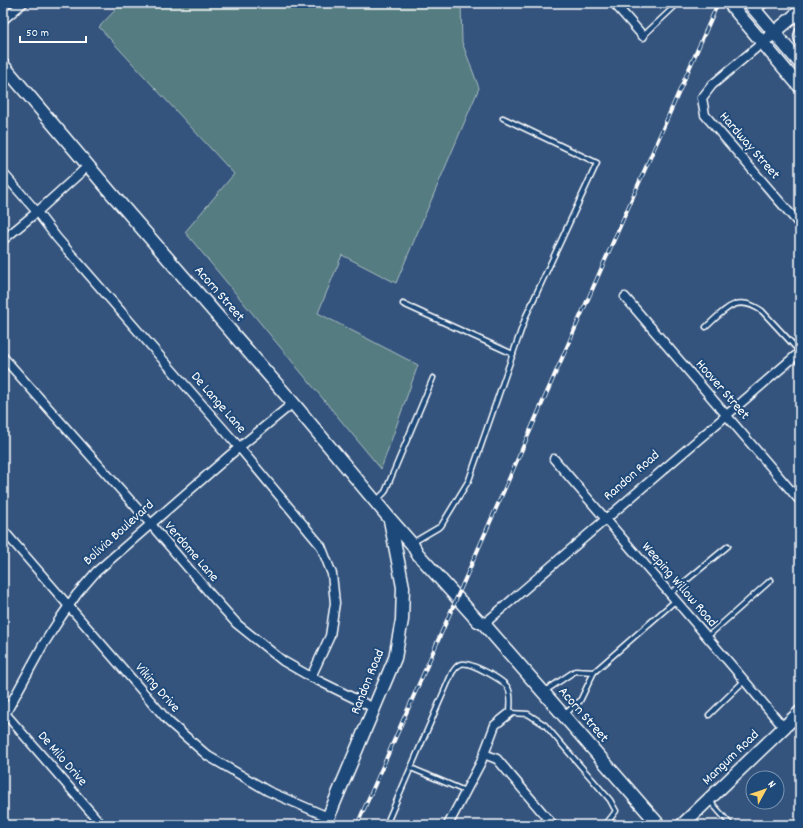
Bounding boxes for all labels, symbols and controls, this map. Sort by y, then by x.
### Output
scale bar [20,18,86,44]
text: 50 m [26,25,49,42]
street label: Hardway Street [714,108,784,184]
street label: Acorn Street [189,262,249,326]
street label: Hoover Street [690,355,754,425]
street label: De Lange Lane [186,368,250,438]
street label: Randon Road [600,446,664,506]
street label: Bolivia Boulevard [79,496,159,570]
street label: Verdome Lane [159,517,223,587]
street label: Weeping Willow Road [636,538,722,632]
street label: Randon Road [346,646,390,718]
street label: Viking Drive [130,659,184,717]
street label: Acorn Street [553,683,613,747]
street label: Mangum Road [698,726,764,790]
street label: De Milo Drive [32,727,92,791]
north arrow [745,770,785,810]
text: N [763,778,779,793]

